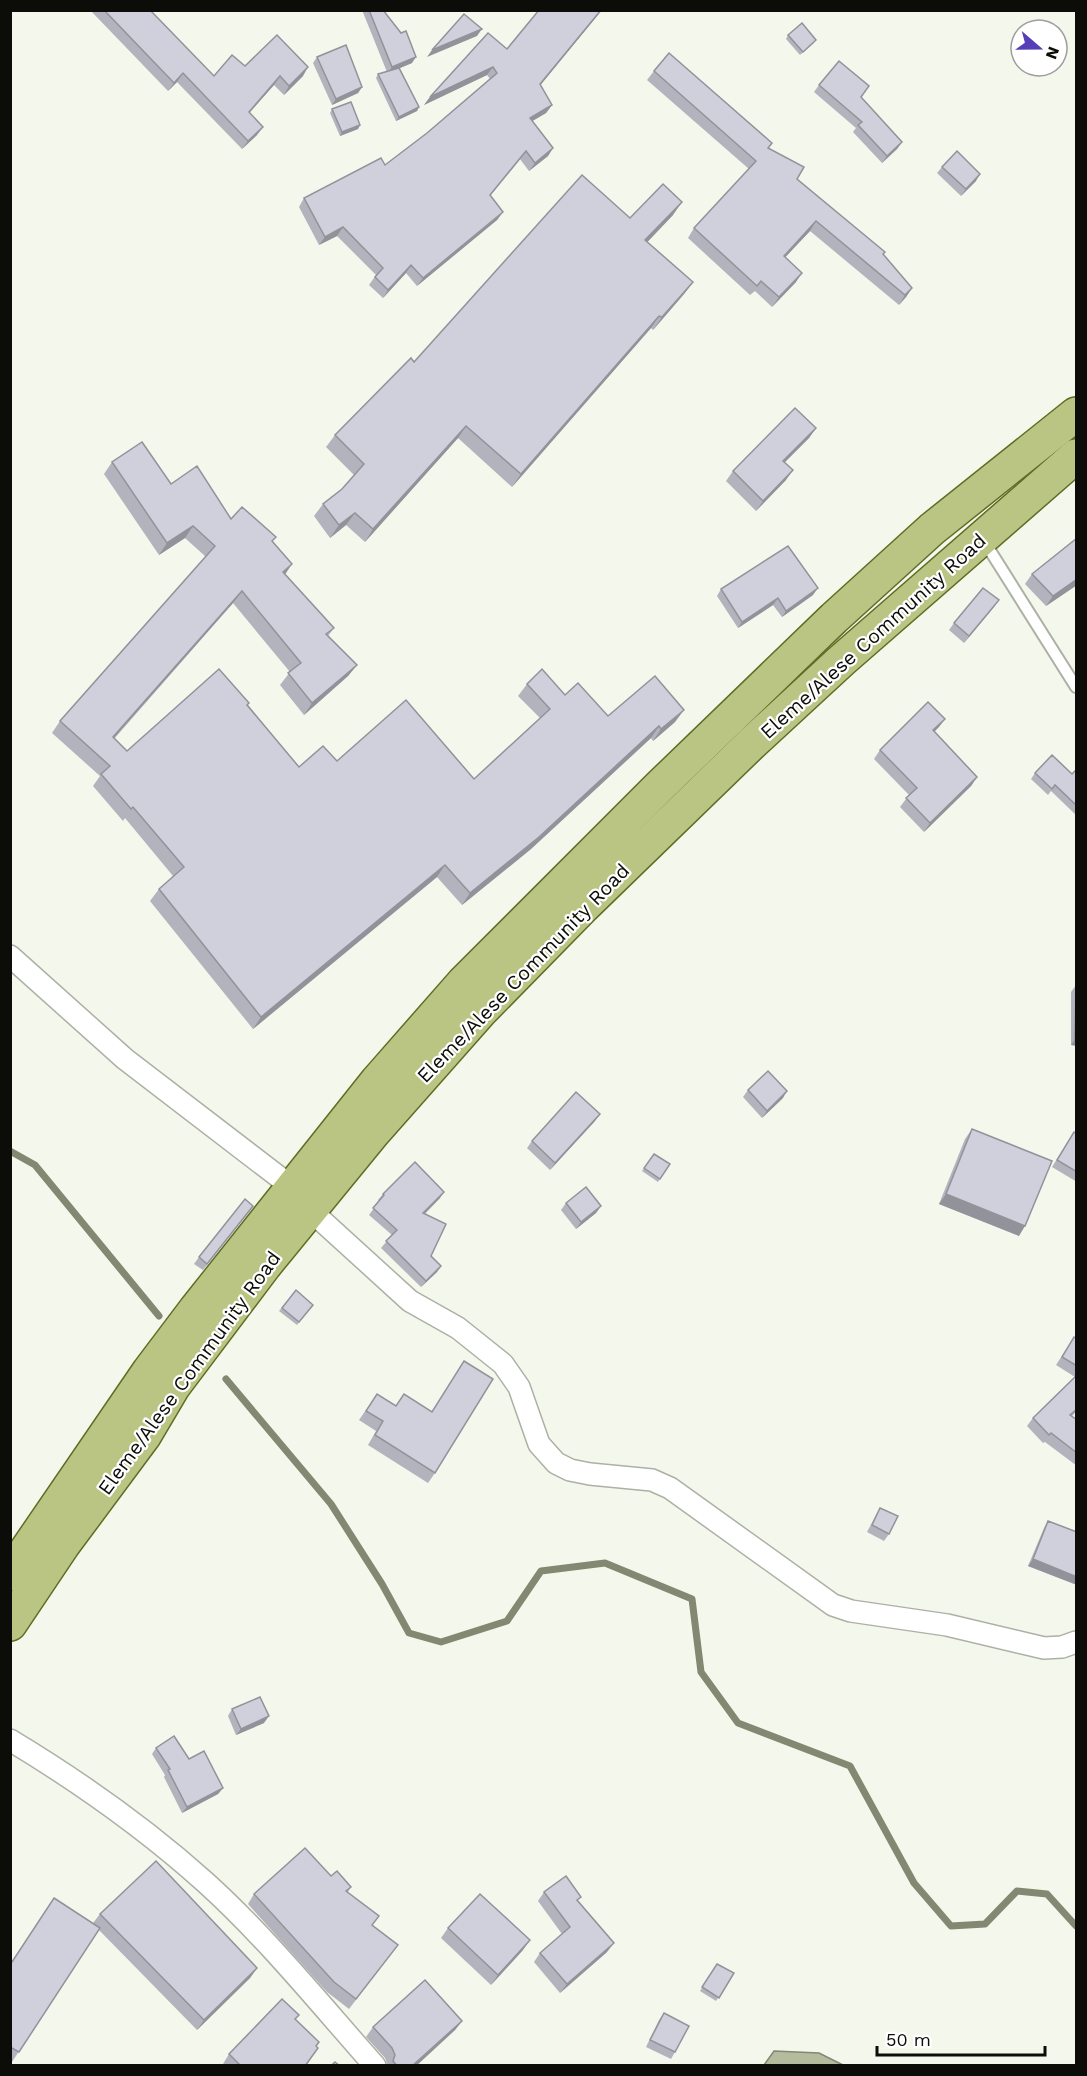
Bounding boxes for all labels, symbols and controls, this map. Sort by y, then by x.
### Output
north arrow [1009,18,1069,78]
text: N [1042,44,1064,62]
street label: Eleme/Alese Community Road [755,528,991,744]
street label: Eleme/Alese Community Road [412,858,634,1088]
street label: Eleme/Alese Community Road [93,1247,285,1499]
scale bar [877,2019,1045,2057]
text: 50 m [886,2029,931,2050]

